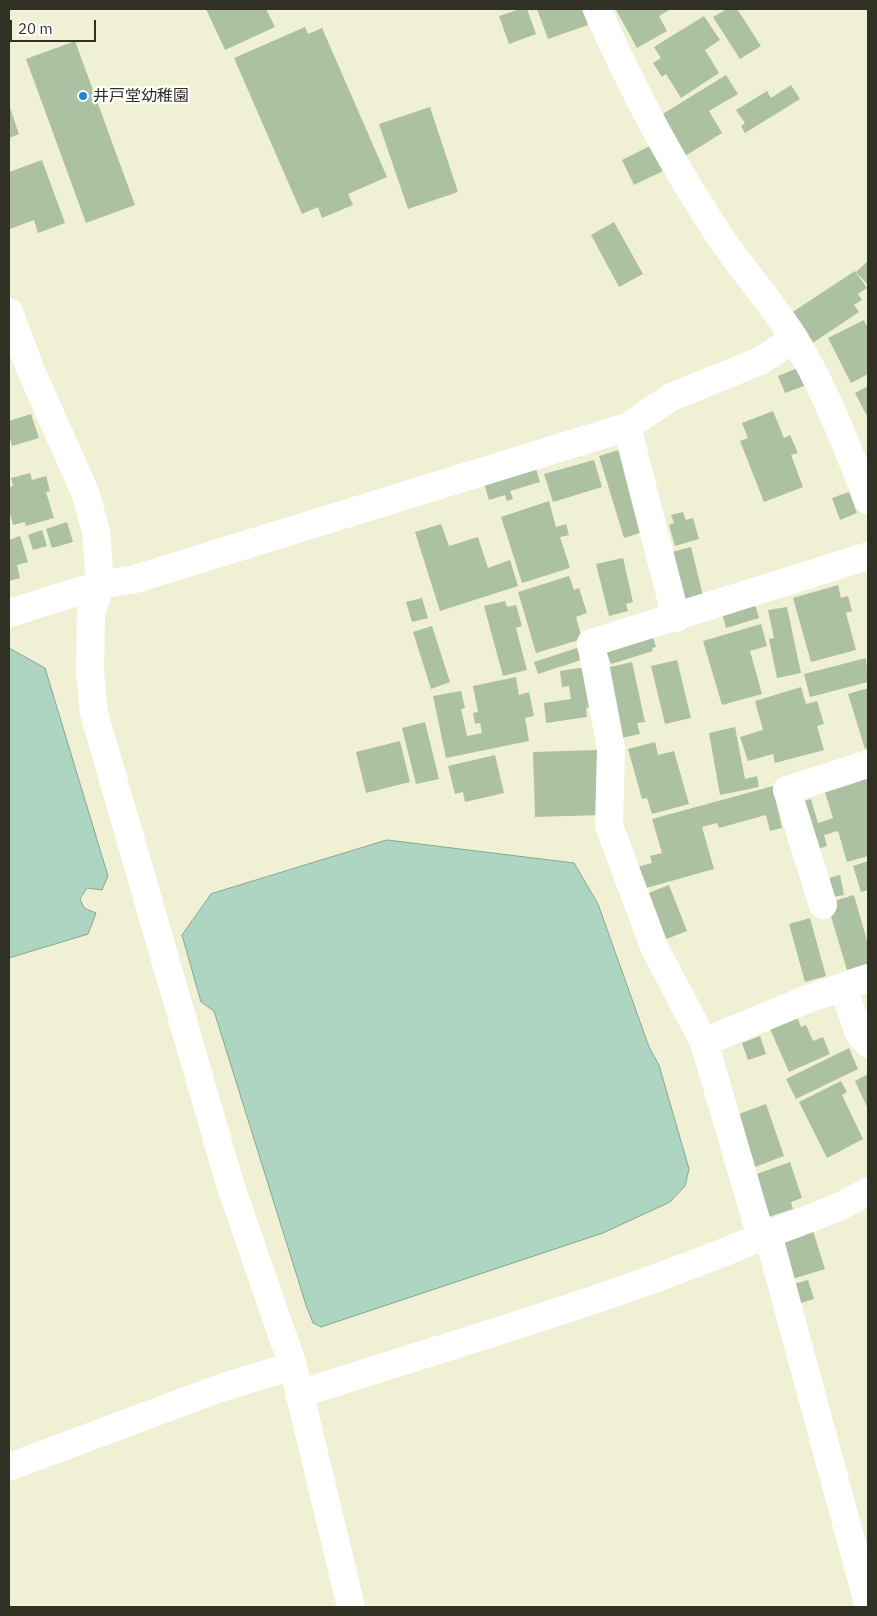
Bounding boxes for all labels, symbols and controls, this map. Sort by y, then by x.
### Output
scale bar [12,10,99,42]
text: 20 m [18,19,53,38]
place label: 井戸堂幼稚園 [93,86,189,106]
marker: 井戸堂幼稚園 [77,90,89,102]

